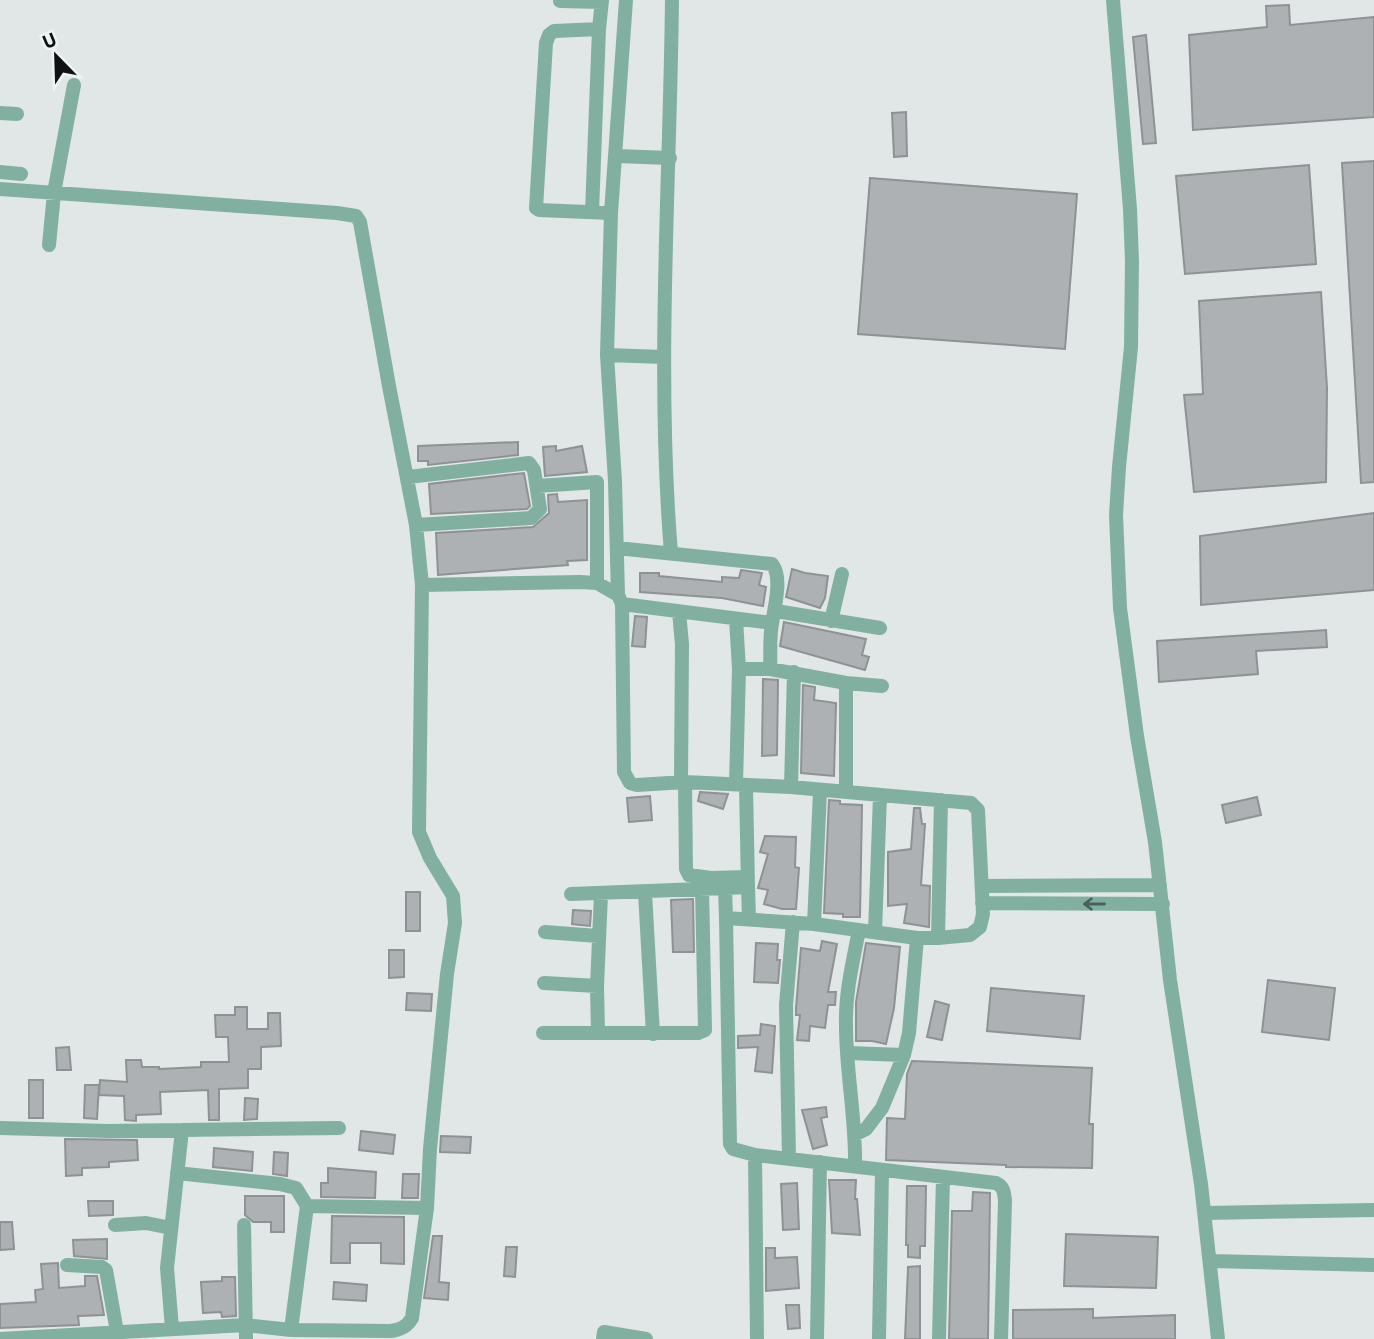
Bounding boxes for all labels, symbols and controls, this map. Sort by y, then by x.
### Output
north arrow [21,21,91,91]
text: U [39,27,60,54]
one-way arrow [1083,897,1106,911]

